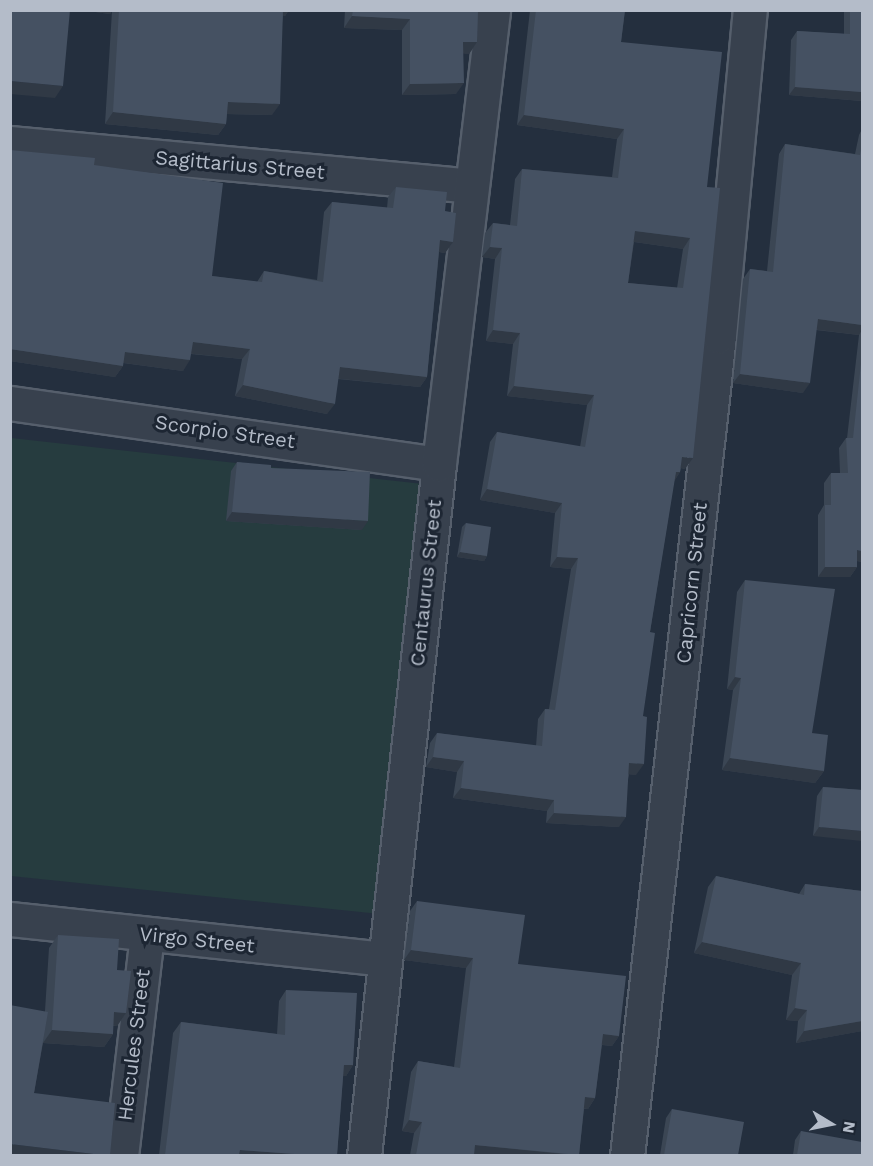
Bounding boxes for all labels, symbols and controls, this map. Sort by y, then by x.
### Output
street label: Sagittarius Street [154,146,326,184]
street label: Scorpio Street [153,410,297,454]
street label: Centaurus Street [405,498,447,668]
street label: Capricorn Street [672,501,712,665]
street label: Virgo Street [138,922,256,958]
street label: Hercules Street [113,968,155,1122]
north arrow [801,1094,861,1154]
text: N [839,1120,860,1135]

